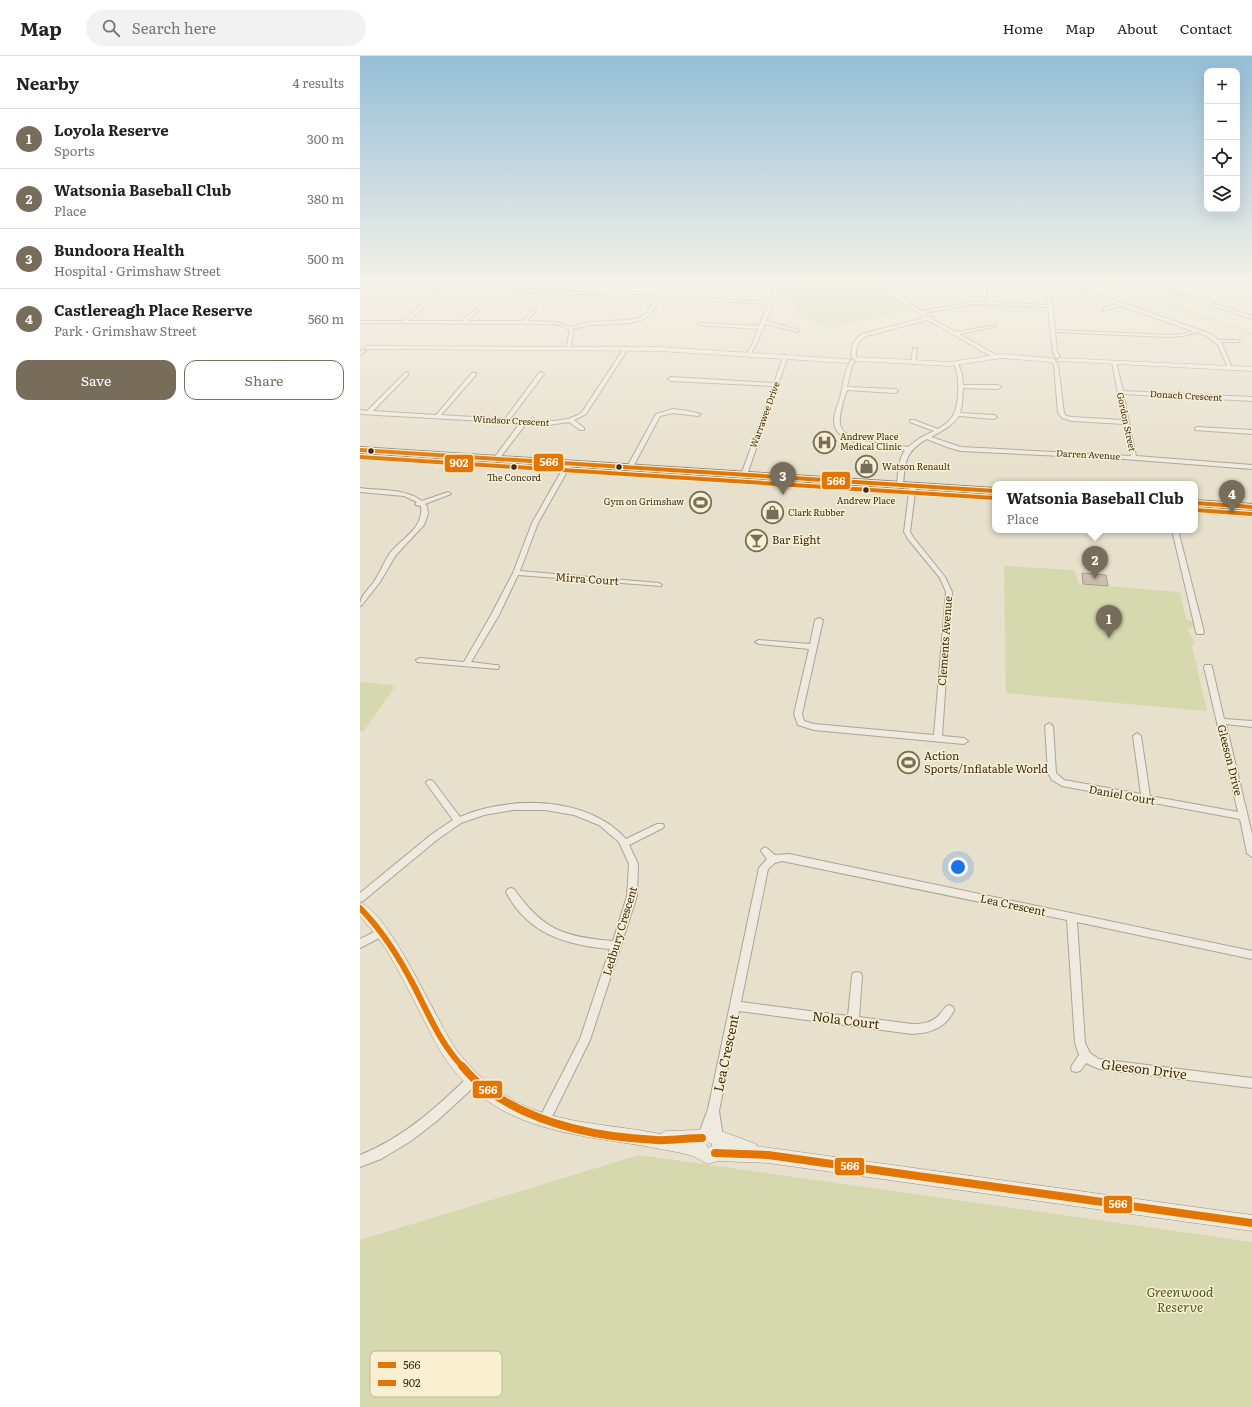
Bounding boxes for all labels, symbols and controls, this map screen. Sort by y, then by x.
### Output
search box [86,10,366,46]
text: Map [20,14,62,42]
text: Search here [132,16,216,39]
icon: search [100,17,122,39]
text: Home [1003,18,1043,38]
text: Map [1065,18,1095,38]
text: About [1117,18,1158,38]
text: Contact [1180,18,1232,38]
map controls [1204,68,1240,212]
button: + [1204,68,1240,104]
text: Nearby [16,70,79,95]
text: 4 results [293,73,344,92]
button: − [1204,104,1240,140]
text: Loyola Reserve [54,118,169,141]
text: 1 [26,129,32,148]
text: 300 m [307,129,344,148]
button: locate [1204,140,1240,176]
text: Sports [54,141,94,160]
button: layers [1204,176,1240,212]
text: Watsonia Baseball Club [54,178,231,201]
text: 2 [26,189,32,208]
text: 380 m [307,189,344,208]
text: Place [54,201,86,220]
text: Bundoora Health [54,238,185,261]
text: 3 [25,249,33,268]
text: 500 m [307,249,344,268]
text: Hospital · Grimshaw Street [54,261,221,280]
text: Castlereagh Place Reserve [54,298,252,321]
text: 4 [25,309,33,328]
text: 560 m [308,309,344,328]
text: Park · Grimshaw Street [54,321,197,340]
button: Save [16,360,176,400]
button: Share [184,360,344,400]
street label: Warrawee Drive [746,379,783,450]
street label: Donach Crescent [1150,386,1223,404]
street label: Gordon Street [1114,391,1140,453]
street label: Windsor Crescent [472,411,550,429]
hospital icon: Andrew Place Medical Clinic [811,429,837,455]
place label: Andrew Place Medical Clinic [840,429,902,453]
street label: Darren Avenue [1056,445,1121,463]
unlabelled marker [366,446,376,456]
line badge: 566 [533,453,564,472]
text: 566 [540,453,559,469]
line badge: 902 [444,454,474,473]
text: 902 [450,454,469,470]
shop icon: Watson Renault [854,454,880,480]
place label: Watson Renault [882,459,951,473]
marker: The Concord [509,462,519,472]
unlabelled marker [614,462,624,472]
pin: 3 [770,462,796,495]
place label: The Concord [487,470,542,484]
line badge: 566 [821,471,851,490]
text: 566 [827,472,846,488]
pin: 4 [1219,480,1245,513]
popup [992,481,1198,533]
marker: Andrew Place [861,485,871,495]
text: Watsonia Baseball Club [1006,486,1184,509]
sports icon: Gym on Grimshaw [687,489,713,515]
place label: Andrew Place [837,493,896,507]
place label: Gym on Grimshaw [604,494,684,508]
shop icon: Clark Rubber [760,500,786,526]
place label: Clark Rubber [788,505,845,519]
text: Place [1006,509,1039,528]
bar icon: Bar Eight [743,527,769,553]
place label: Bar Eight [772,531,821,547]
pin: 2 [1082,546,1108,579]
street label: Mirra Court [555,568,620,588]
street label: Clements Avenue [933,595,955,686]
pin: 1 [1096,605,1122,638]
street label: Gleeson Drive [1214,723,1248,797]
place label: Action Sports/Inflatable World [924,747,1048,776]
sports icon: Action Sports/Inflatable World [895,749,921,775]
street label: Daniel Court [1088,780,1157,808]
your location [948,857,968,877]
street label: Ledbury Crescent [598,884,640,977]
street label: Lea Crescent [979,889,1048,919]
street label: Nola Court [811,1006,882,1033]
street label: Lea Crescent [708,1012,743,1093]
street label: Gleeson Drive [1100,1054,1188,1083]
line badge: 566 [472,1080,503,1099]
text: 566 [479,1081,498,1097]
line badge: 566 [834,1157,865,1176]
text: 566 [841,1157,860,1173]
line badge: 566 [1103,1195,1133,1214]
text: 566 [1109,1195,1128,1211]
park label: Greenwood Reserve [1147,1282,1214,1316]
legend [370,1351,502,1397]
text: 566 [403,1356,420,1372]
text: 902 [403,1374,421,1390]

